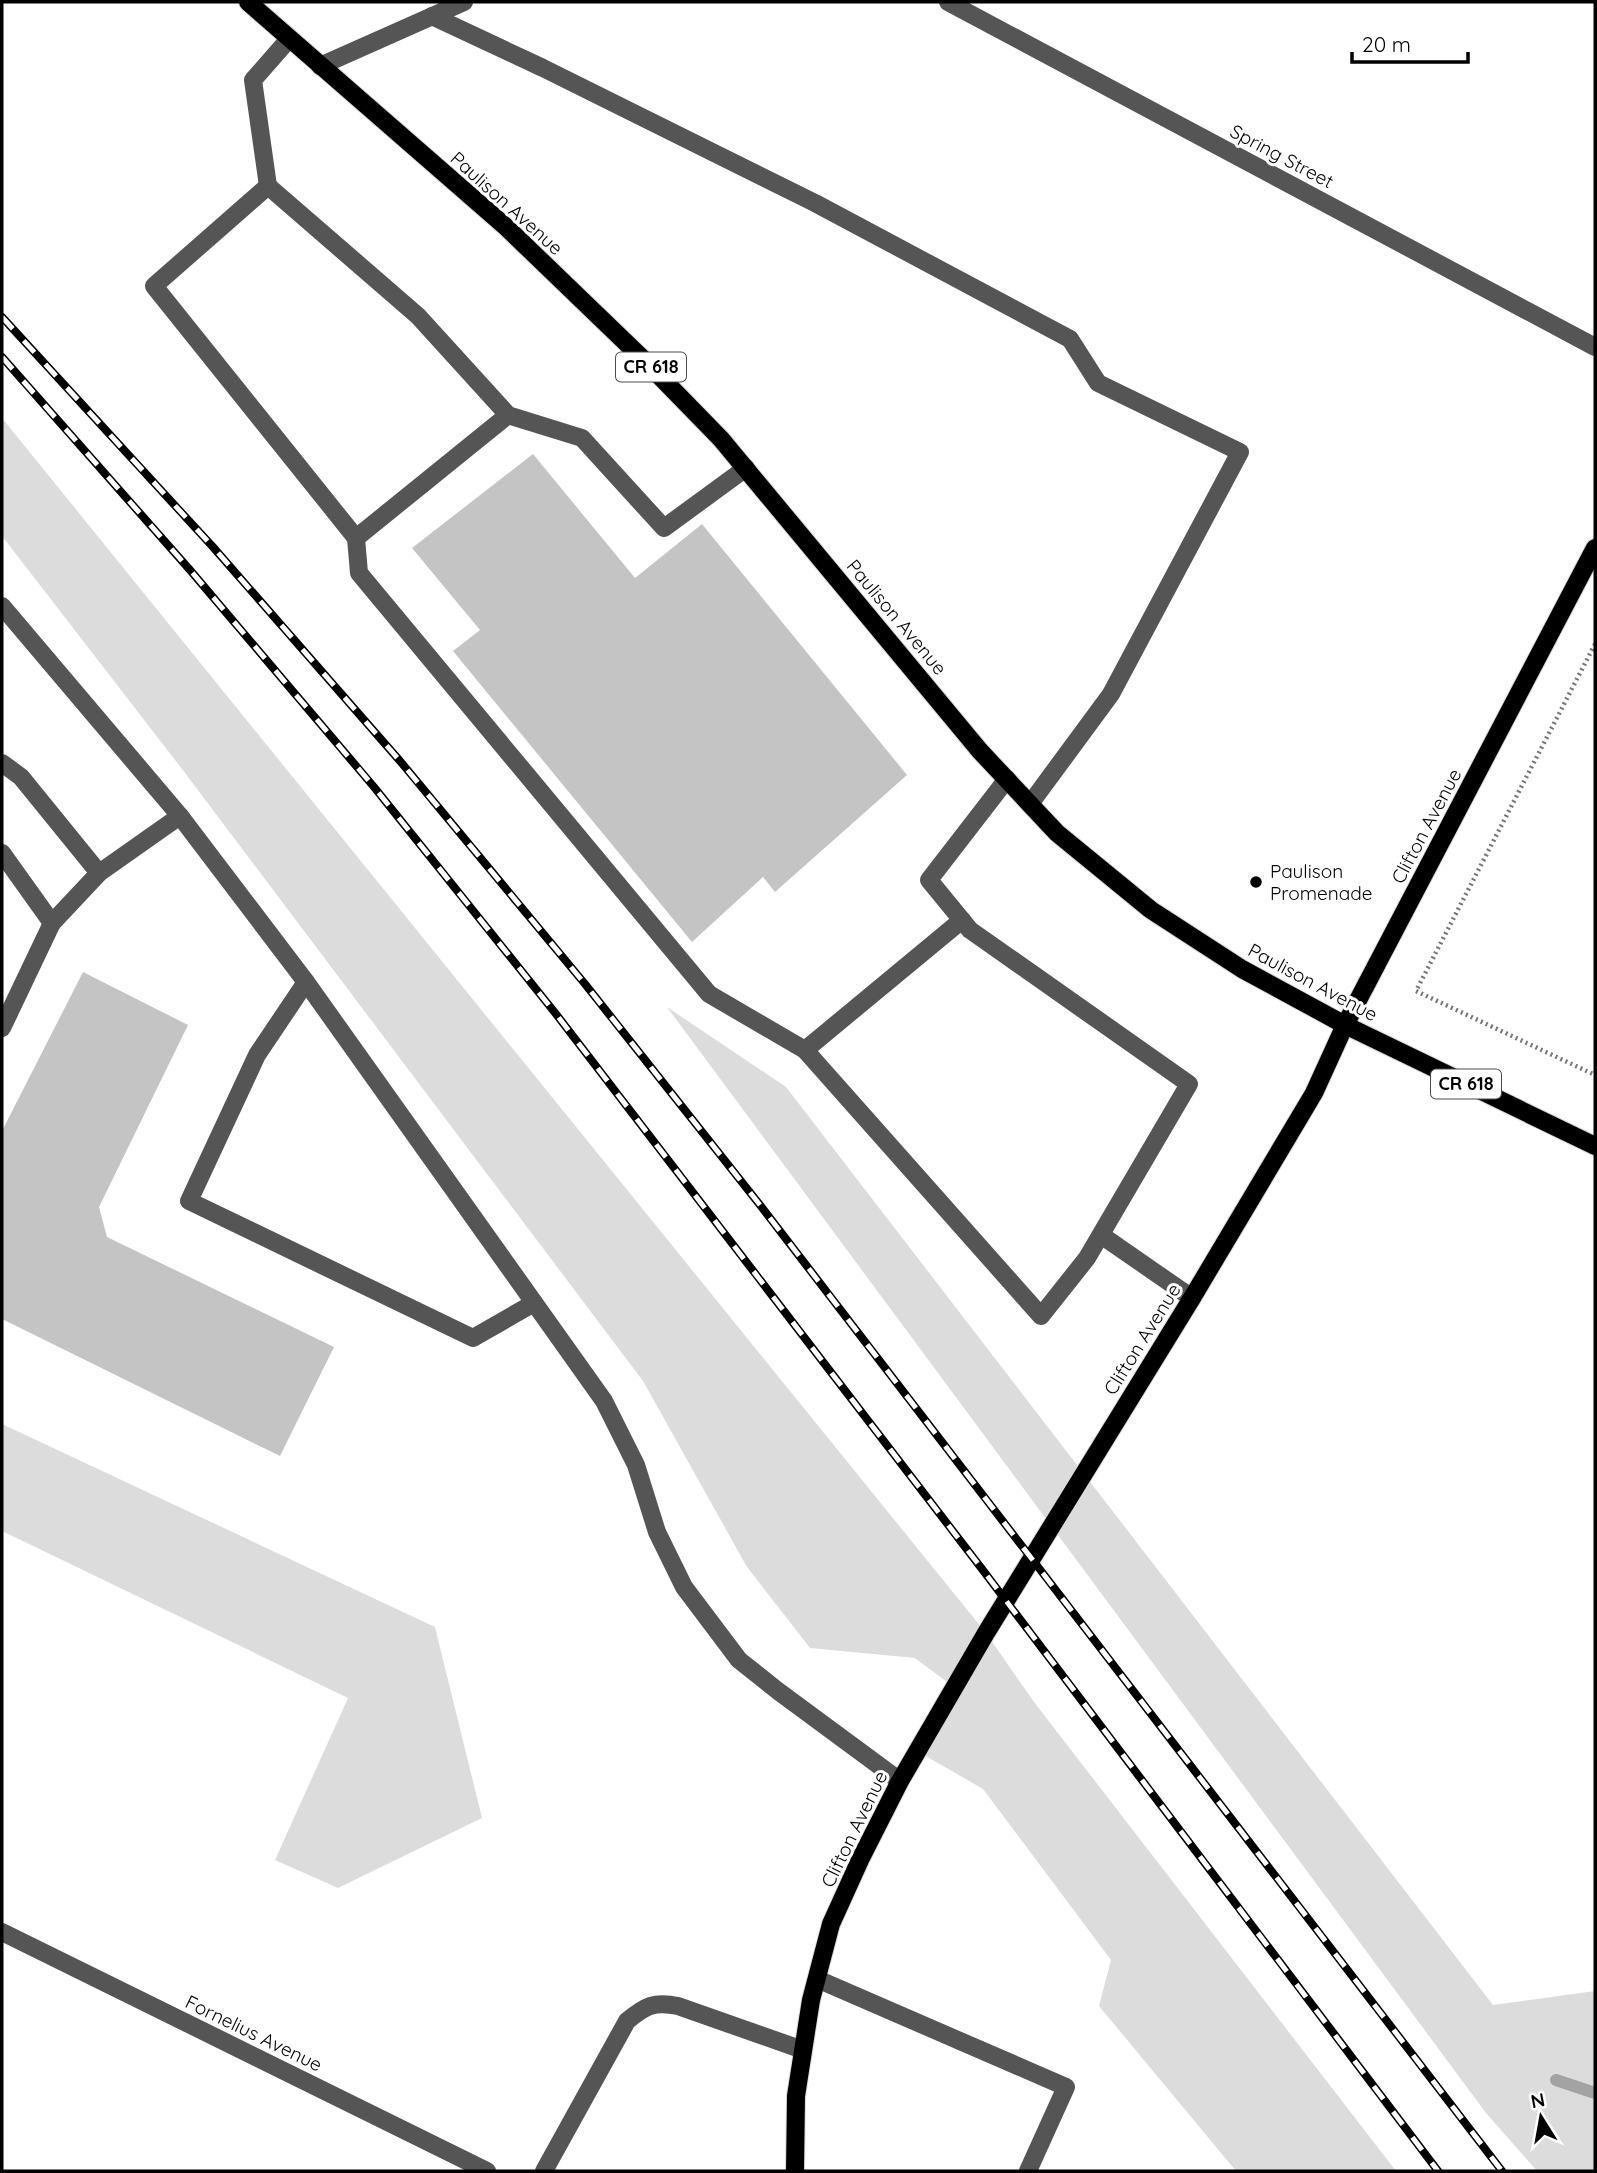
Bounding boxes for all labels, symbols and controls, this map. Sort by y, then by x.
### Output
scale bar [1352,21,1468,65]
text: 20 m [1362,31,1411,57]
street label: Spring Street [1226,119,1338,193]
street label: Paulison Avenue [446,146,568,260]
road number: CR 618 [616,352,686,382]
street label: Paulison Avenue [842,554,952,680]
street label: Clifton Avenue [1386,764,1466,888]
place label: Paulison Promenade [1270,859,1373,905]
marker: Paulison Promenade [1248,874,1264,890]
street label: Paulison Avenue [1244,938,1382,1026]
road number: CR 618 [1431,1070,1501,1098]
street label: Clifton Avenue [1098,1279,1186,1399]
street label: Clifton Avenue [815,1767,893,1891]
street label: Fornelius Avenue [182,1989,326,2077]
north arrow [1506,2082,1576,2152]
text: N [1529,2087,1547,2113]

